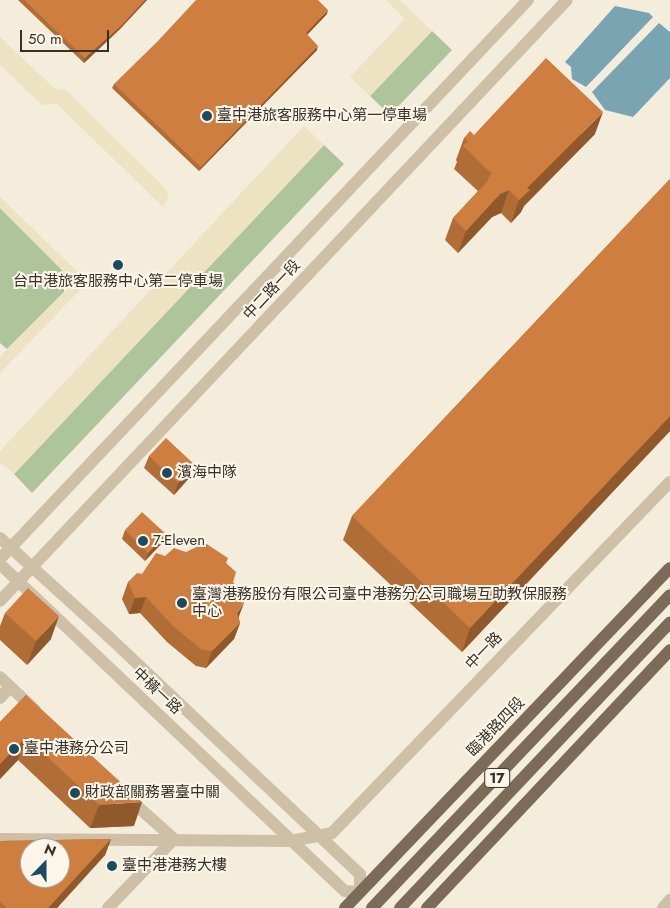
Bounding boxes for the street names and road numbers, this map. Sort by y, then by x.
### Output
street label: 中二路一段 [240,256,304,324]
street label: 中一路 [462,629,506,673]
street label: 中橫一路 [129,664,185,718]
street label: 臨港路四段 [463,694,529,760]
road number: 17 [483,766,511,790]

